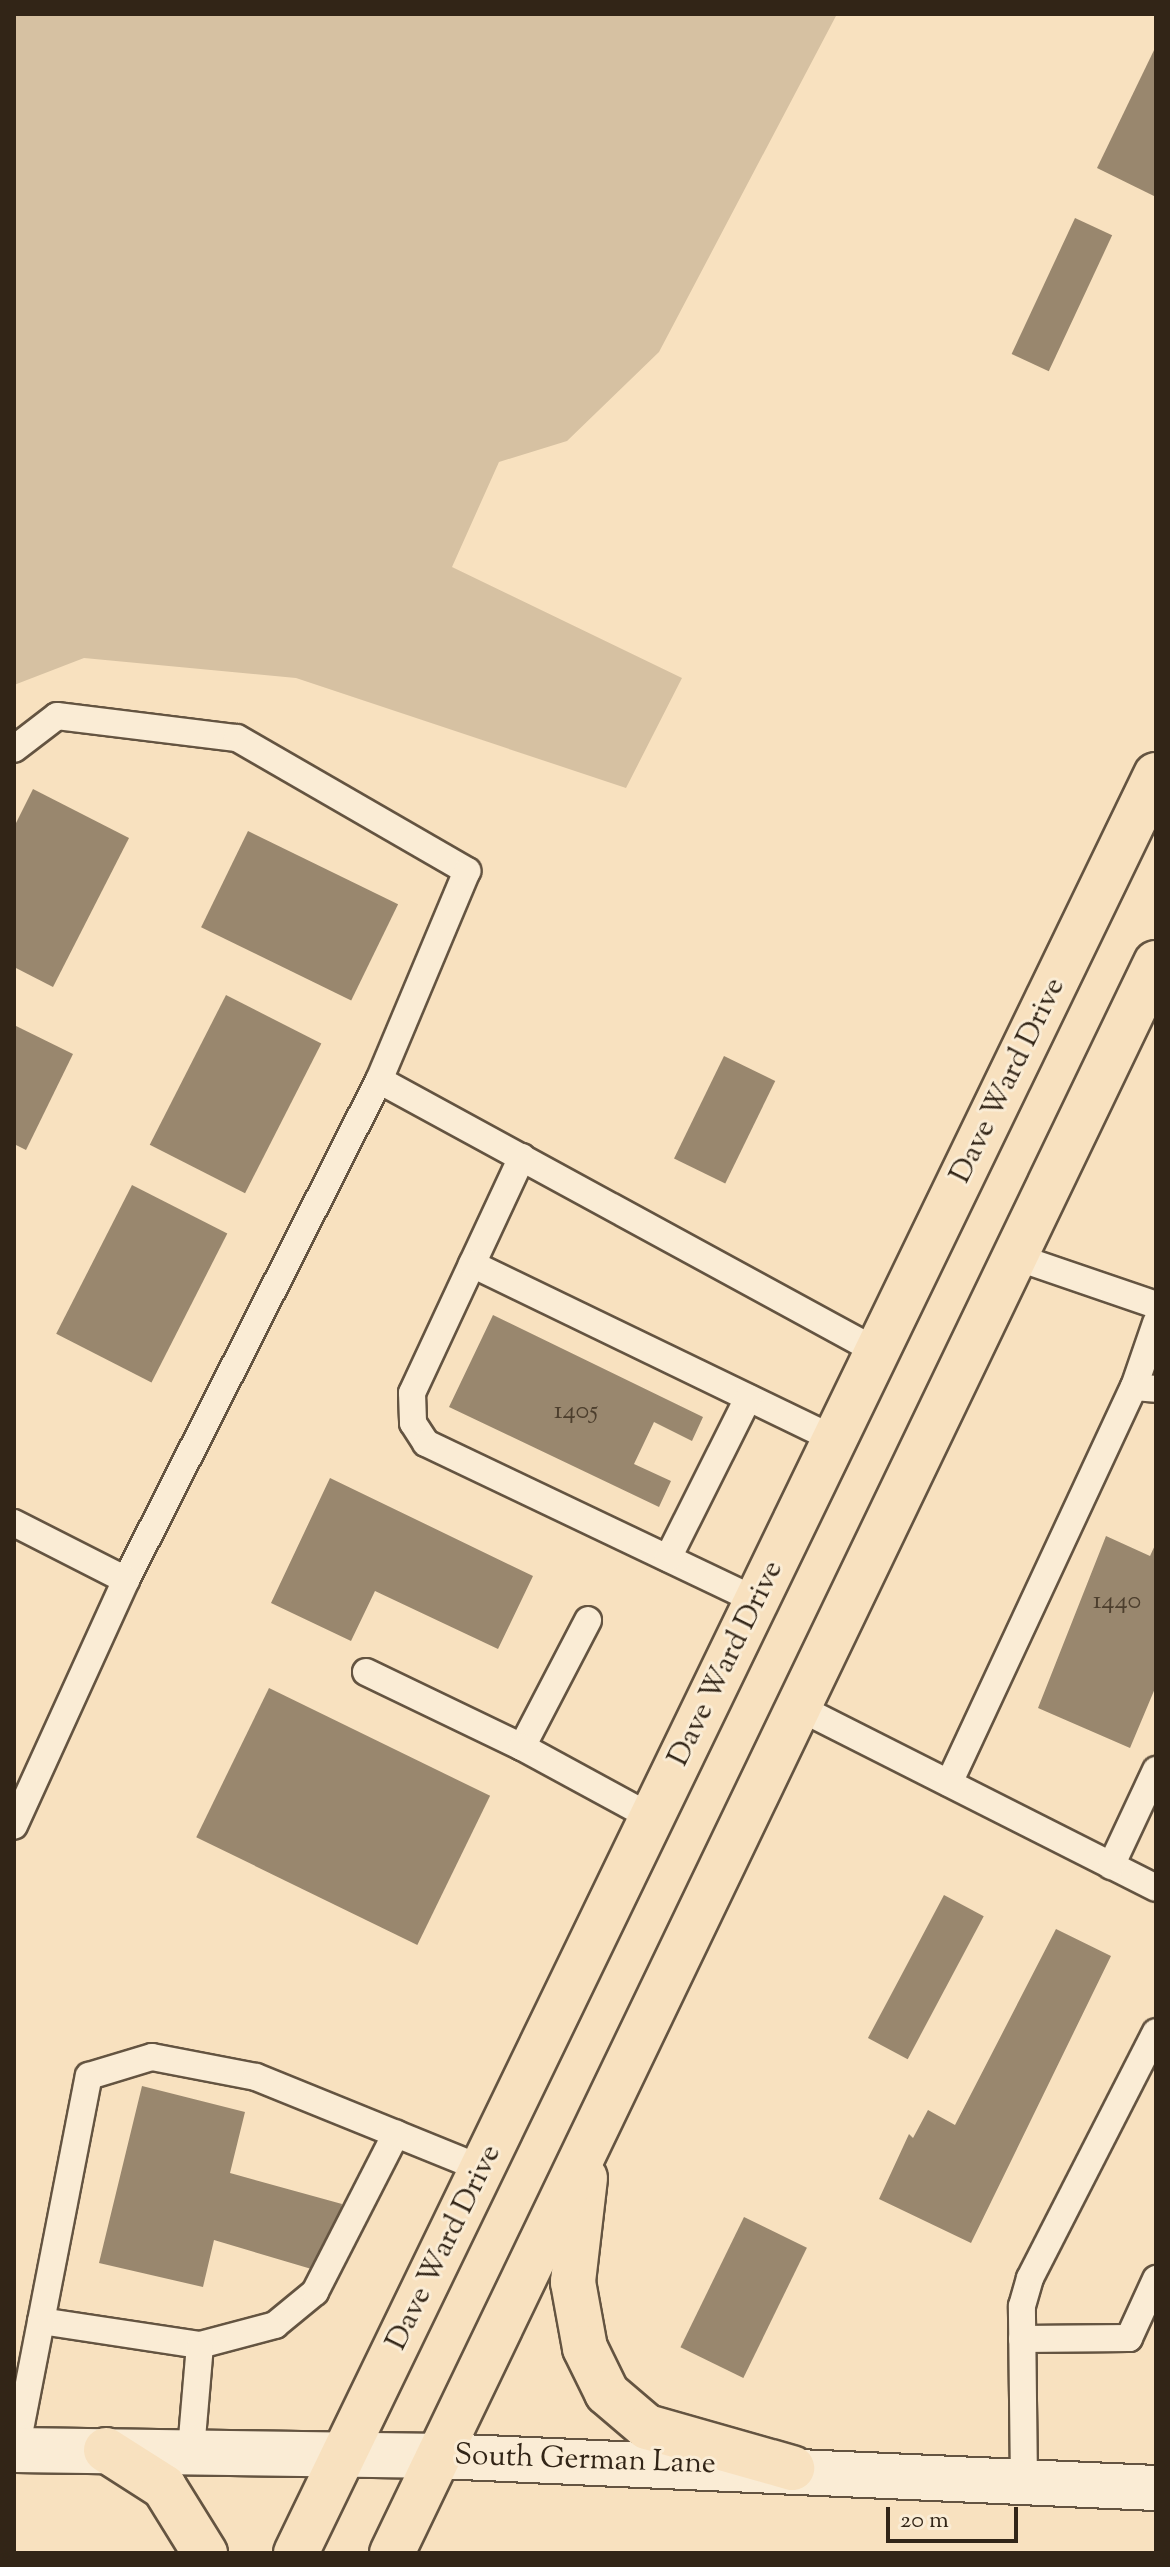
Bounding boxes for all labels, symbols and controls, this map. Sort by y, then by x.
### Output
street label: Dave Ward Drive [944,972,1074,1190]
house number: 1405 [554,1396,598,1428]
street label: Dave Ward Drive [662,1555,792,1773]
house number: 1440 [1093,1586,1141,1618]
street label: Dave Ward Drive [380,2139,510,2357]
street label: South German Lane [454,2438,716,2484]
scale bar [890,2491,1022,2541]
text: 20 m [900,2504,949,2538]

